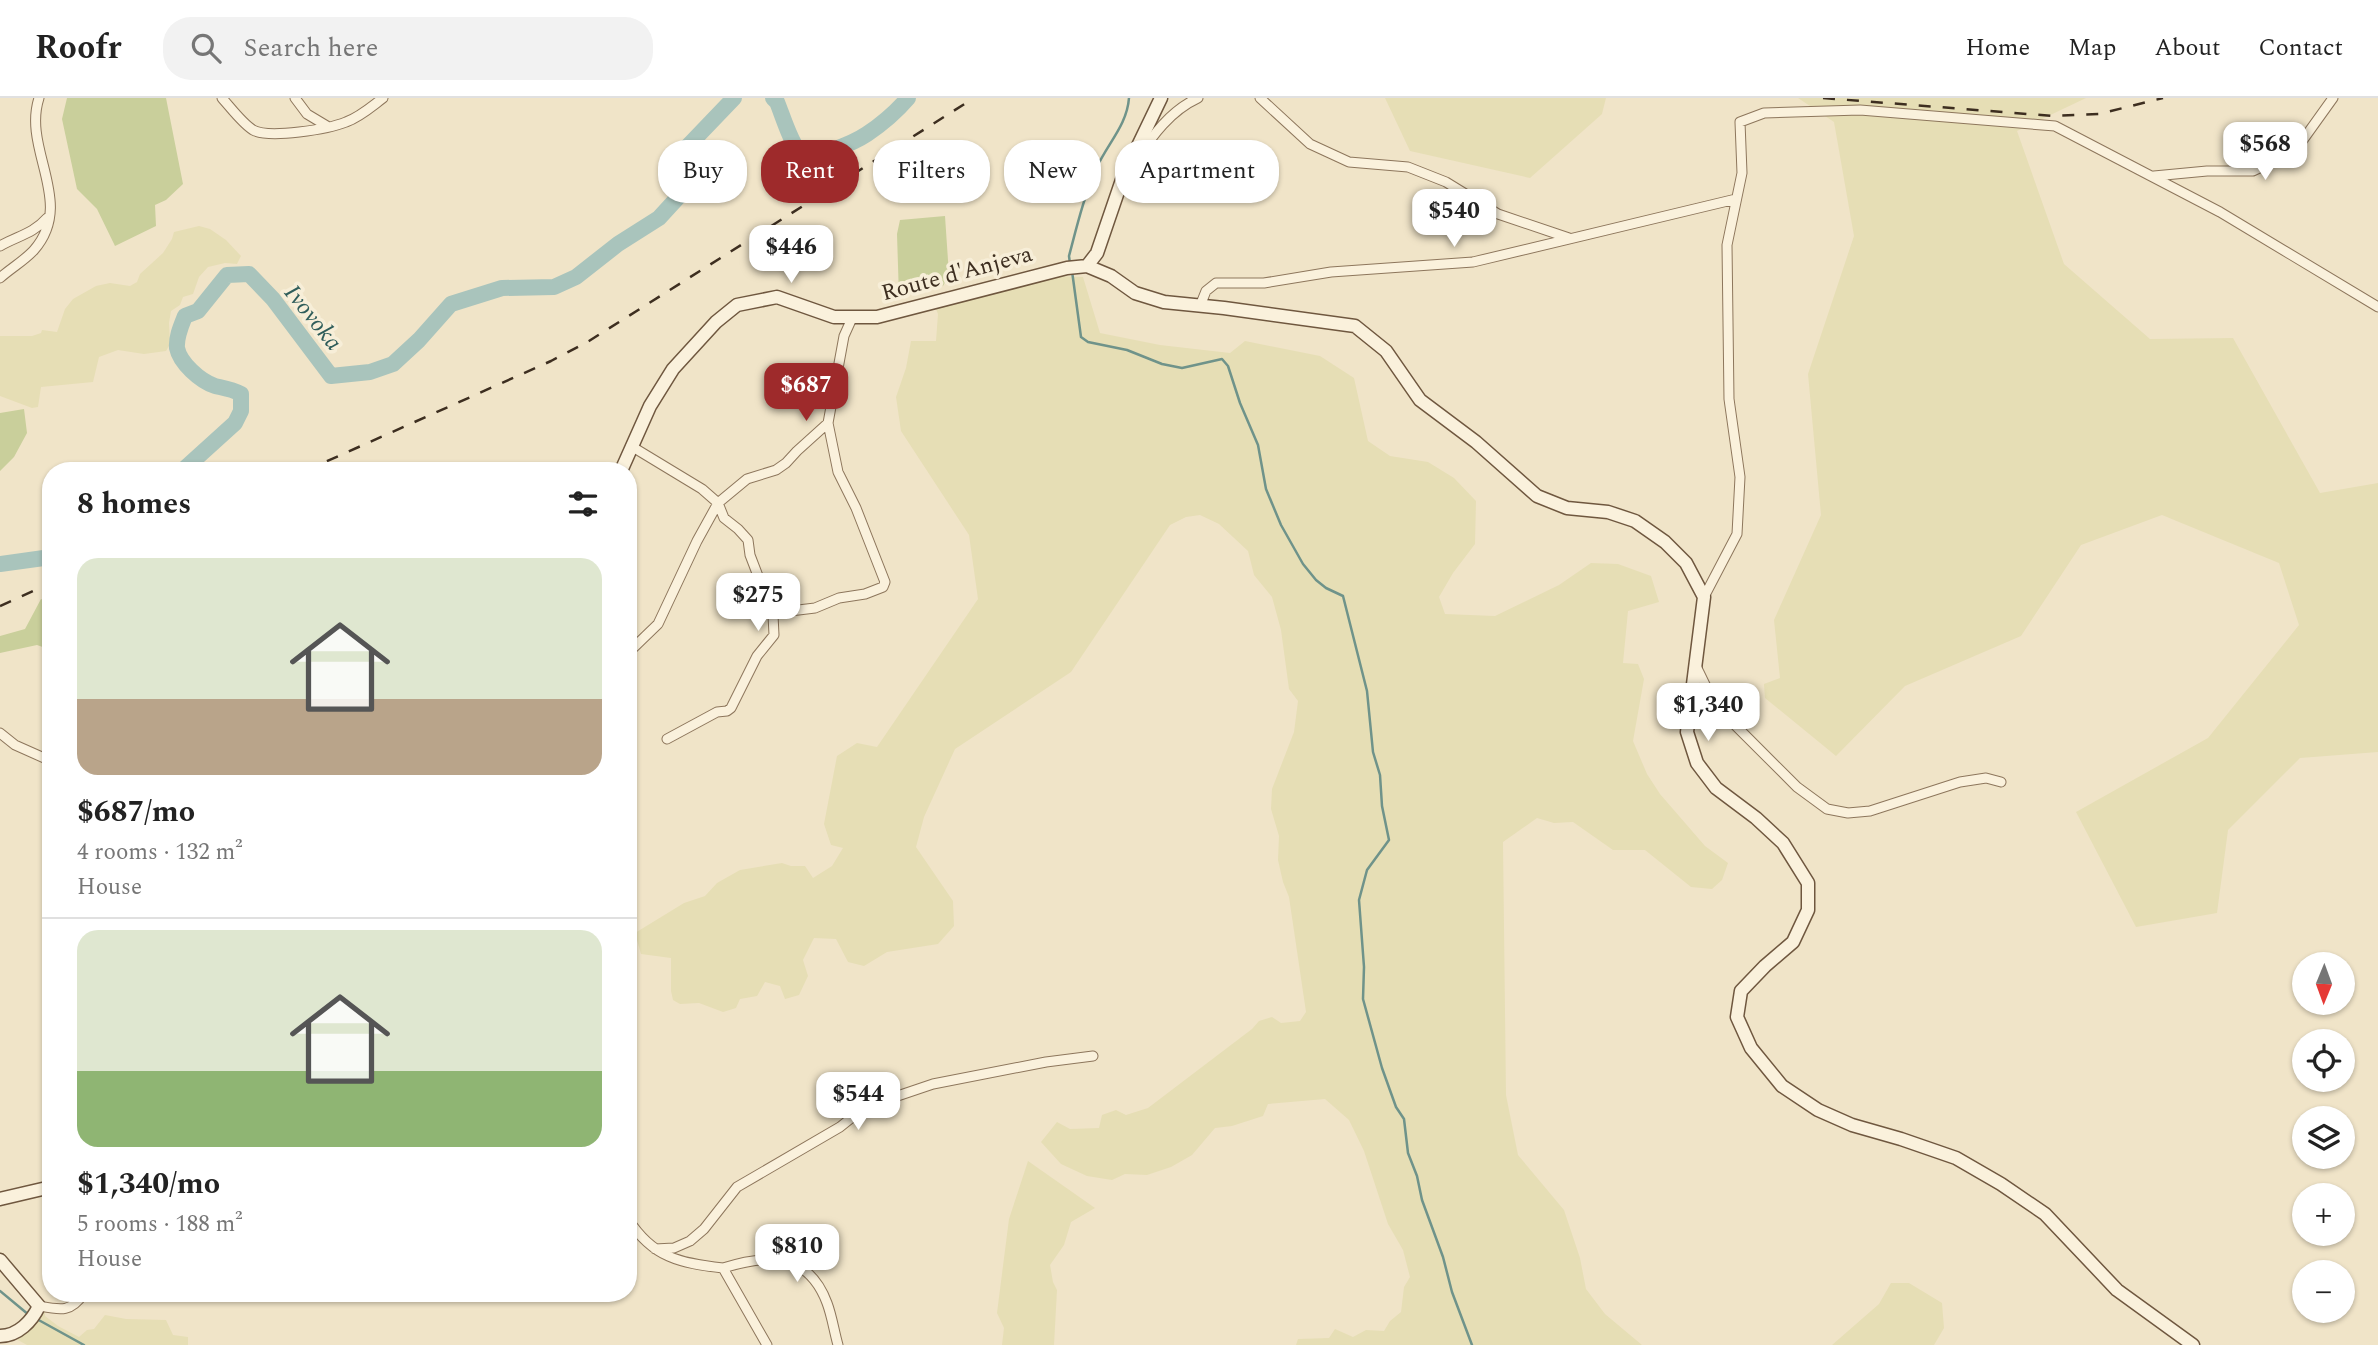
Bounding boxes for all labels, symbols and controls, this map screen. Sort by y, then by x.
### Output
search box [163,17,653,80]
text: Roofr [35,23,121,73]
text: Search here [243,28,378,68]
icon: search [187,29,225,67]
text: Home [1965,30,2030,66]
text: Map [2068,30,2116,66]
text: About [2154,30,2220,66]
text: Contact [2258,30,2343,66]
pin: $568 [2224,122,2306,182]
text: $568 [2239,127,2291,162]
chip: Buy [658,140,747,203]
chip: Rent [761,140,859,203]
chip: Filters [873,140,990,203]
chip: New [1004,140,1101,203]
chip: Apartment [1115,140,1279,203]
pin: $540 [1413,190,1495,249]
text: $540 [1428,194,1480,229]
pin: $446 [750,226,832,285]
text: $446 [765,230,817,265]
street label: Route d'Anjeva [877,237,1037,311]
water label: Ivovoka [275,277,351,359]
pin: $687 [765,364,847,423]
text: $687 [780,368,832,403]
text: 8 homes [77,481,191,527]
icon: filters [564,485,602,523]
pin: $275 [717,574,799,633]
text: $275 [732,578,784,613]
icon: home [277,604,403,730]
pin: $1,340 [1651,684,1765,743]
text: $1,340 [1673,688,1743,723]
text: $687/mo [77,789,195,835]
text: 4 rooms · 132 m² [77,835,243,870]
text: House [77,870,142,905]
north arrow [2292,952,2356,1015]
map controls [2292,952,2355,1323]
icon: home [277,976,403,1102]
button: locate [2292,1029,2355,1092]
pin: $544 [817,1072,899,1132]
text: $544 [832,1077,884,1112]
button: layers [2292,1106,2355,1169]
text: $1,340/mo [77,1161,220,1207]
button: + [2292,1183,2355,1246]
text: 5 rooms · 188 m² [77,1207,243,1242]
pin: $810 [756,1224,838,1284]
text: $810 [771,1229,823,1264]
text: House [77,1242,142,1277]
button: − [2292,1260,2355,1323]

